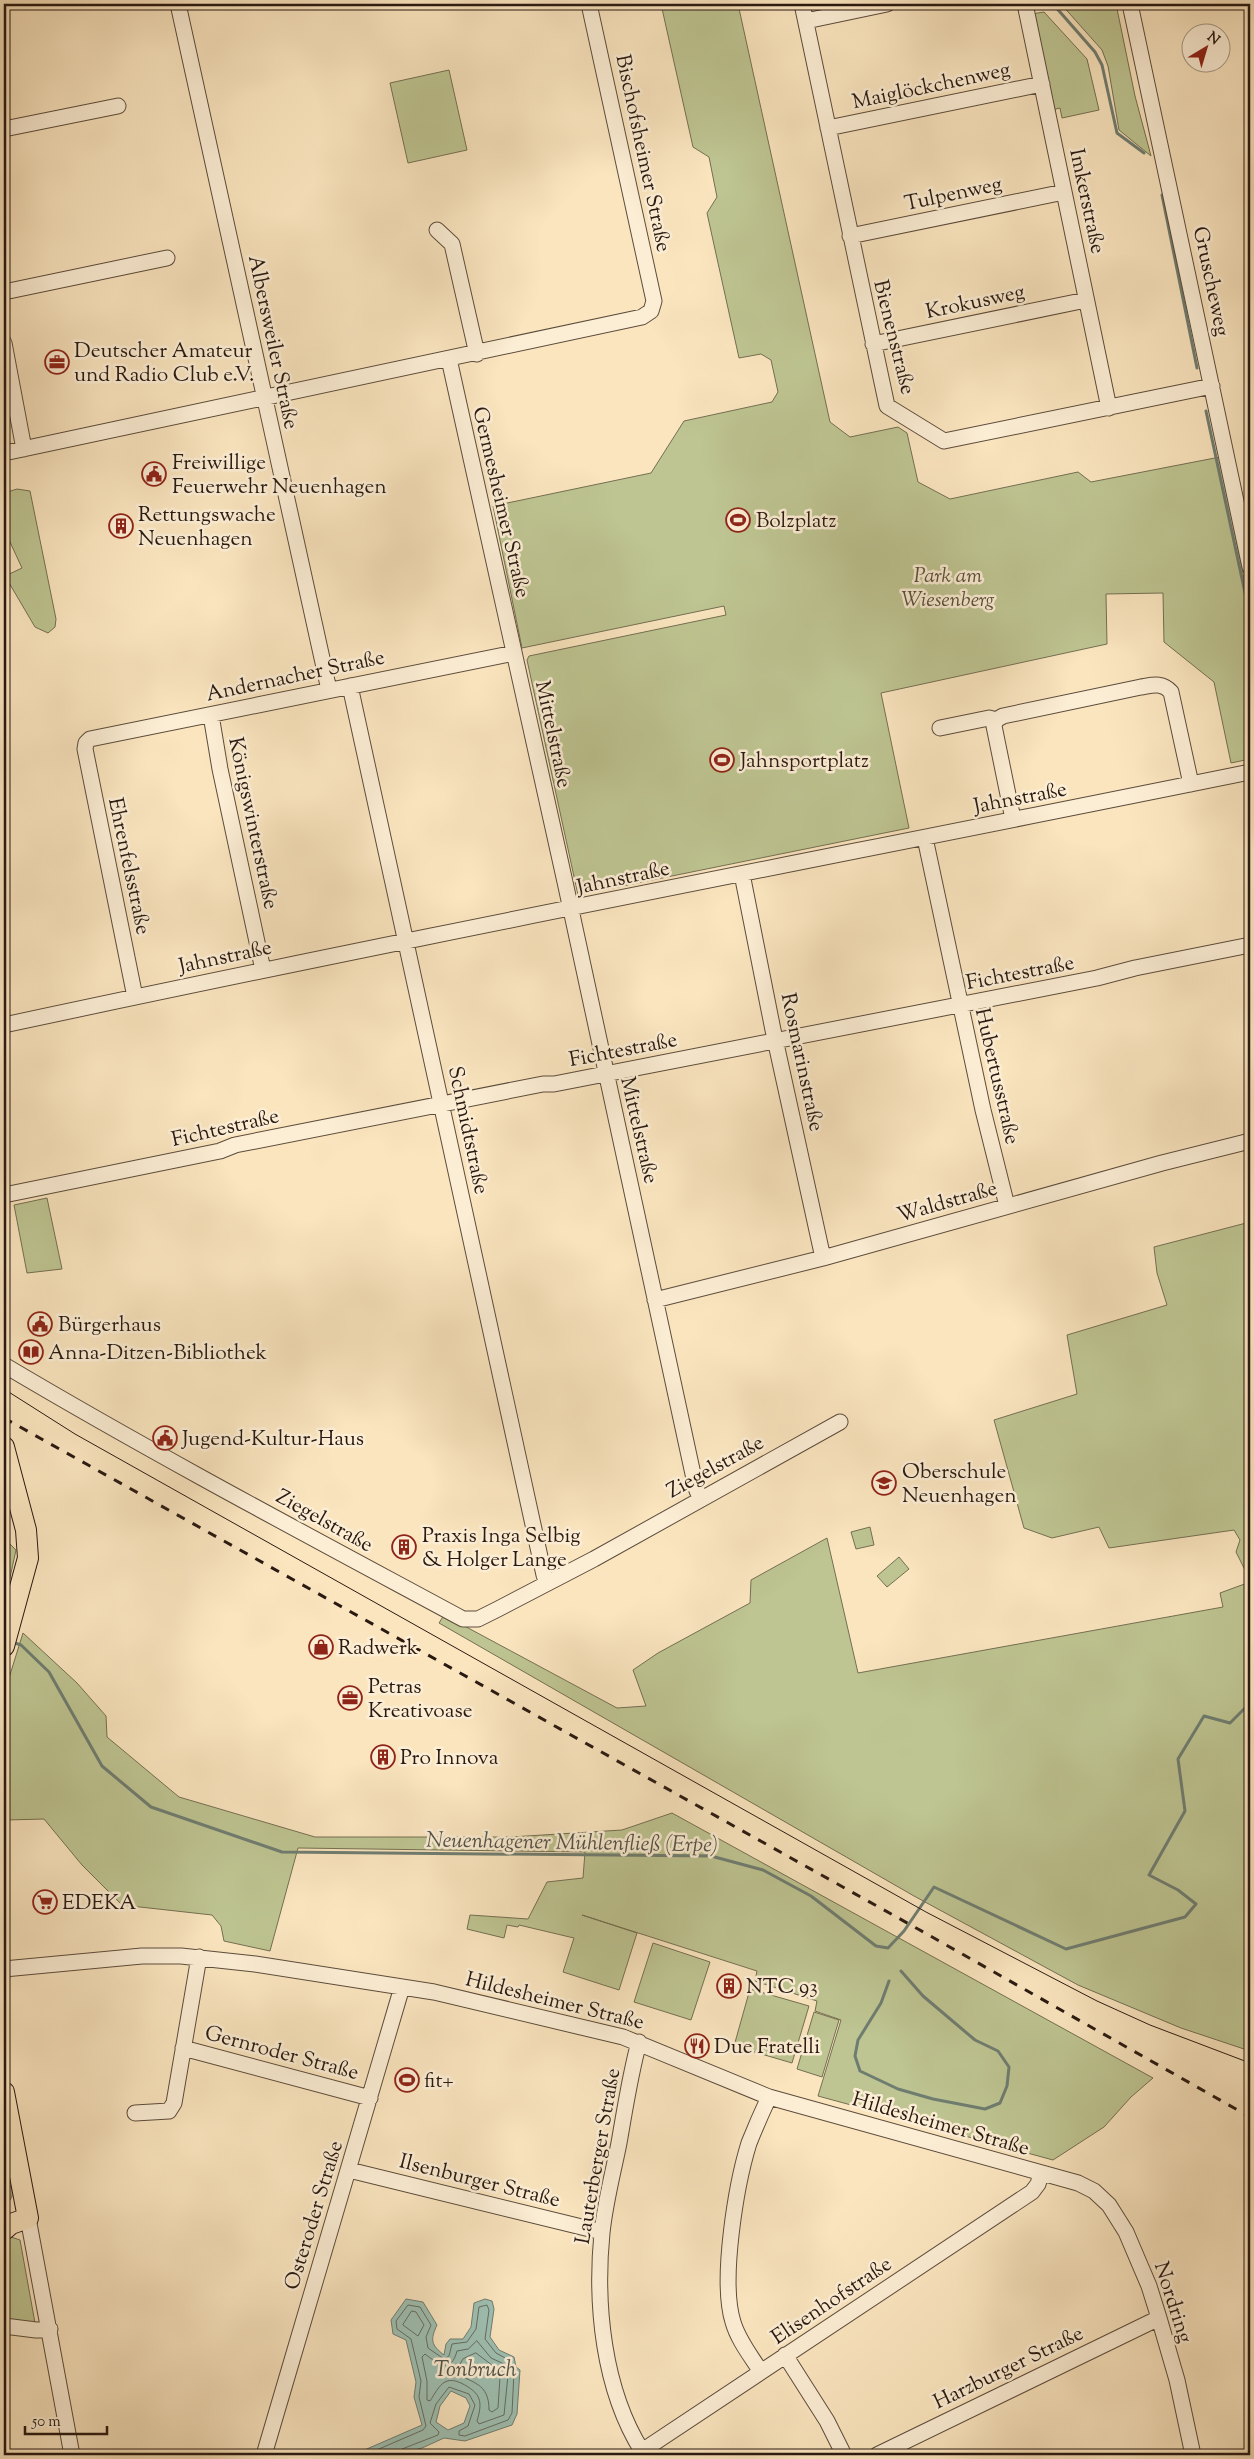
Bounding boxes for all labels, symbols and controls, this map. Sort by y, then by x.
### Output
north arrow [1182,22,1232,72]
text: N [1202,28,1223,51]
street label: Bischofsheimer Straße [606,52,678,255]
street label: Maiglöckchenweg [850,56,1013,118]
street label: Imkerstraße [1060,146,1112,257]
street label: Tulpenweg [902,170,1005,220]
street label: Gruscheweg [1184,224,1236,339]
street label: Albersweiler Straße [239,253,305,432]
street label: Bienenstraße [864,277,922,398]
street label: Krokusweg [923,278,1028,328]
place label: Deutscher Amateur und Radio Club e.V. [74,337,254,391]
office icon: Deutscher Amateur und Radio Club e.V. [44,349,70,375]
street label: Germesheimer Straße [463,404,537,601]
place label: Freiwillige Feuerwehr Neuenhagen [172,449,387,503]
public building icon: Freiwillige Feuerwehr Neuenhagen [141,461,167,487]
place label: Rettungswache Neuenhagen [138,501,276,555]
sports icon: Bolzplatz [725,507,751,533]
place label: Bolzplatz [756,507,836,537]
building icon: Rettungswache Neuenhagen [108,513,134,539]
park label: Park am Wiesenberg [901,562,995,616]
street label: Andernacher Straße [203,643,388,711]
street label: Mittelstraße [526,678,578,791]
street label: Königswinterstraße [219,735,285,912]
sports icon: Jahnsportplatz [709,747,735,773]
place label: Jahnsportplatz [739,747,869,777]
street label: Jahnstraße [970,775,1070,823]
street label: Ehrenfelsstraße [99,795,157,938]
street label: Jahnstraße [573,854,673,904]
street label: Jahnstraße [175,933,275,983]
street label: Fichtestraße [964,949,1077,999]
street label: Rosmarinstraße [772,990,830,1135]
street label: Hubertusstraße [966,1005,1026,1148]
street label: Fichtestraße [567,1026,680,1076]
street label: Schmidtstraße [439,1064,495,1197]
street label: Mittelstraße [611,1074,665,1187]
street label: Fichtestraße [169,1102,282,1156]
street label: Waldstraße [894,1174,1001,1232]
public building icon: Bürgerhaus [27,1311,53,1337]
place label: Bürgerhaus [58,1311,161,1341]
library icon: Anna-Ditzen-Bibliothek [18,1339,44,1365]
place label: Anna-Ditzen-Bibliothek [48,1339,268,1369]
public building icon: Jugend-Kultur-Haus [152,1425,178,1451]
place label: Jugend-Kultur-Haus [181,1425,364,1455]
street label: Ziegelstraße [662,1429,770,1507]
place label: Oberschule Neuenhagen [902,1458,1017,1512]
school or university icon: Oberschule Neuenhagen [871,1470,897,1496]
street label: Ziegelstraße [270,1483,378,1561]
place label: Praxis Inga Selbig & Holger Lange [422,1522,581,1576]
building icon: Praxis Inga Selbig & Holger Lange [391,1534,417,1560]
shop icon: Radwerk [308,1634,334,1660]
place label: Radwerk [338,1634,419,1664]
place label: Petras Kreativoase [368,1673,473,1727]
office icon: Petras Kreativoase [337,1685,363,1711]
building icon: Pro Innova [370,1744,396,1770]
place label: Pro Innova [400,1744,499,1774]
water label: Neuenhagener Mühlenfließ (Erpe) [426,1825,718,1863]
supermarket icon: EDEKA [32,1889,58,1915]
place label: EDEKA [62,1889,136,1919]
street label: Hildesheimer Straße [462,1965,647,2039]
building icon: NTC 93 [716,1973,742,1999]
place label: NTC 93 [746,1973,818,2003]
street label: Gernroder Straße [201,2019,362,2089]
restaurant icon: Due Fratelli [684,2033,710,2059]
place label: Due Fratelli [714,2033,820,2063]
street label: Lauterberger Straße [569,2066,629,2247]
sports icon: fit+ [394,2067,420,2093]
place label: fit+ [424,2067,454,2097]
street label: Hildesheimer Straße [848,2085,1033,2165]
street label: Osteroder Straße [278,2137,352,2294]
street label: Ilsenburger Straße [396,2147,563,2216]
street label: Elisenhofstraße [766,2250,898,2353]
street label: Nordring [1145,2258,1199,2347]
street label: Harzburger Straße [929,2319,1089,2418]
water label: Tonbruch [434,2355,517,2387]
scale bar [25,2404,108,2436]
text: 50 m [31,2412,61,2433]

